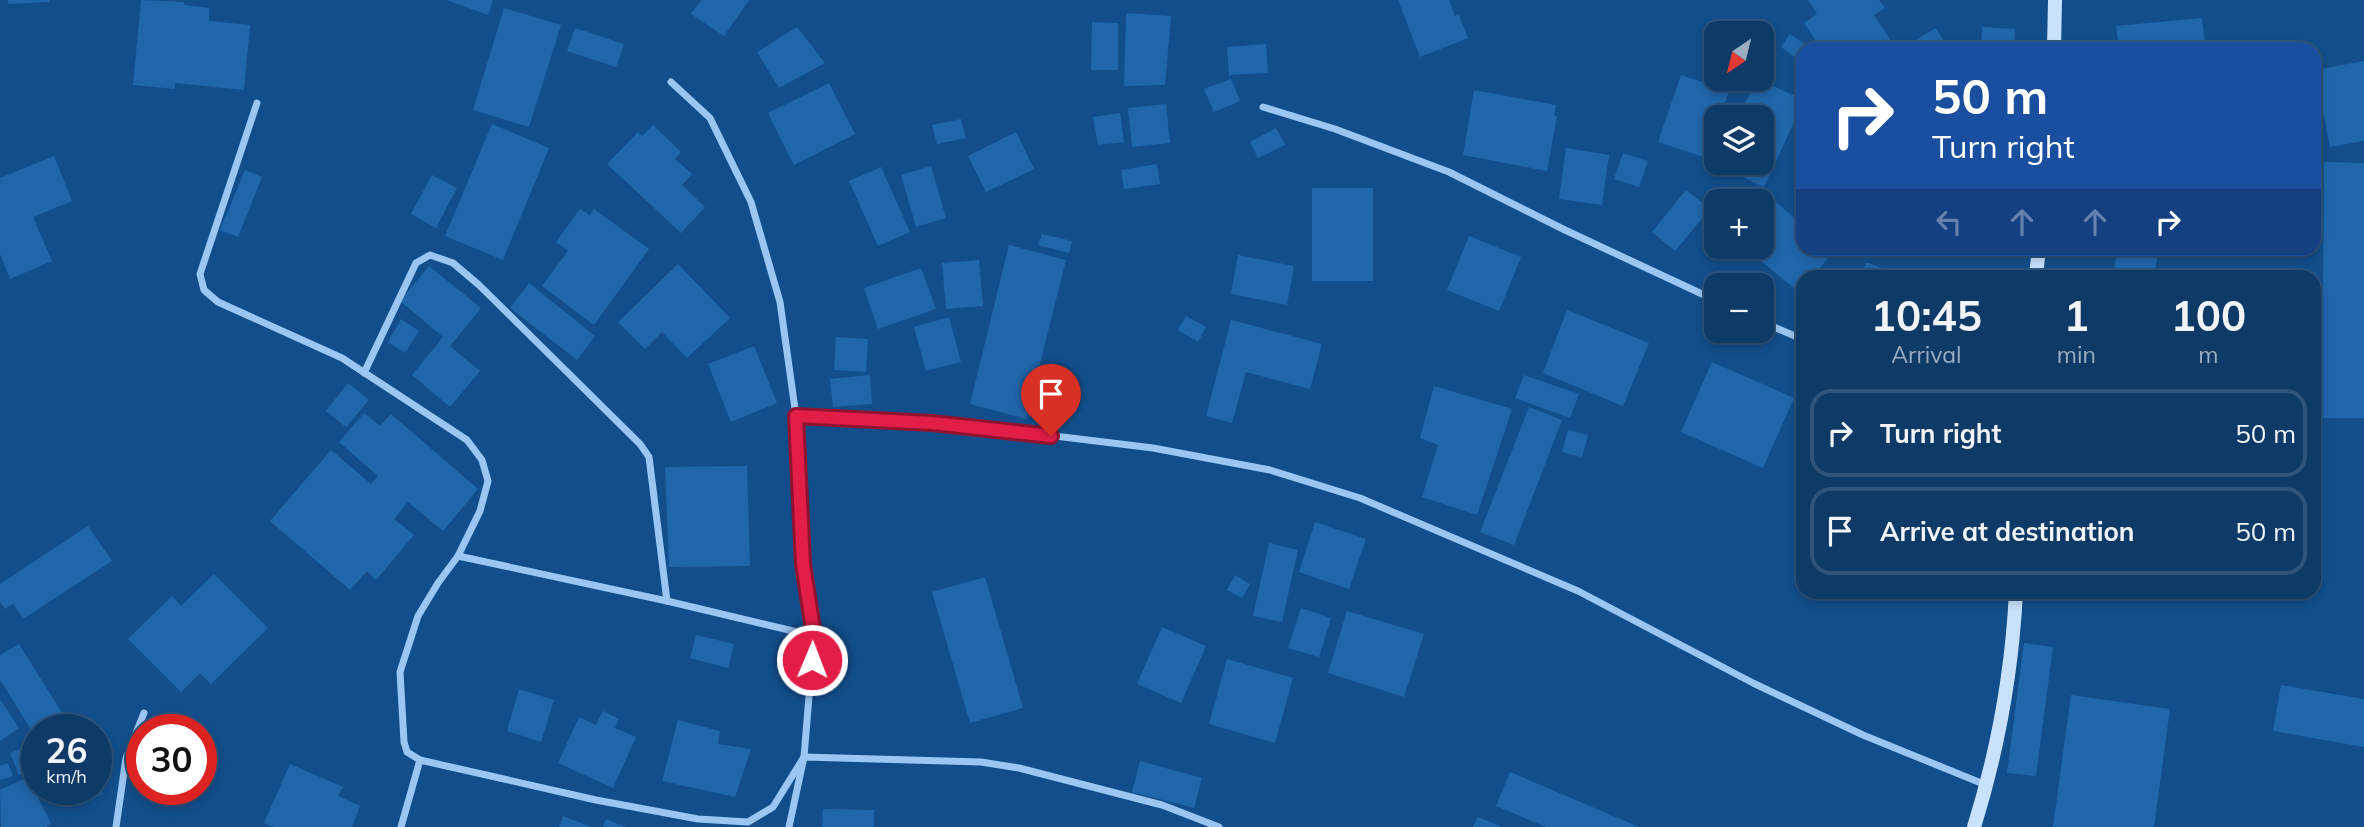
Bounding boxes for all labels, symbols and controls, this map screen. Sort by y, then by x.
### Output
north arrow [1704,21,1774,91]
map controls [1704,21,1774,343]
text: 50 m [1932,65,2048,126]
icon: right [1817,70,1908,161]
button: layers [1704,105,1774,175]
text: Turn right [1932,126,2075,166]
button: + [1704,189,1774,259]
icon: left [1930,203,1968,241]
icon: ahead [2003,203,2041,241]
icon: ahead [2076,203,2114,241]
icon: right [2149,203,2187,241]
button: − [1704,273,1774,343]
text: 10:45 [1871,289,1982,342]
text: 1 [2064,289,2089,342]
text: 100 [2171,289,2246,342]
text: Arrival [1891,340,1962,369]
text: min [2057,340,2096,369]
text: m [2198,340,2219,369]
pin [1021,364,1081,436]
icon: arrive [1032,375,1070,413]
icon: right [1821,414,1859,452]
text: Turn right [1880,417,2001,450]
text: 50 m [2235,417,2296,450]
icon: arrive [1821,512,1859,550]
text: Arrive at destination [1880,515,2135,548]
text: 50 m [2235,515,2296,548]
position arrow [775,623,849,697]
speed limit sign: 30 [126,714,217,805]
text: 26 [45,728,88,772]
text: km/h [46,765,87,788]

